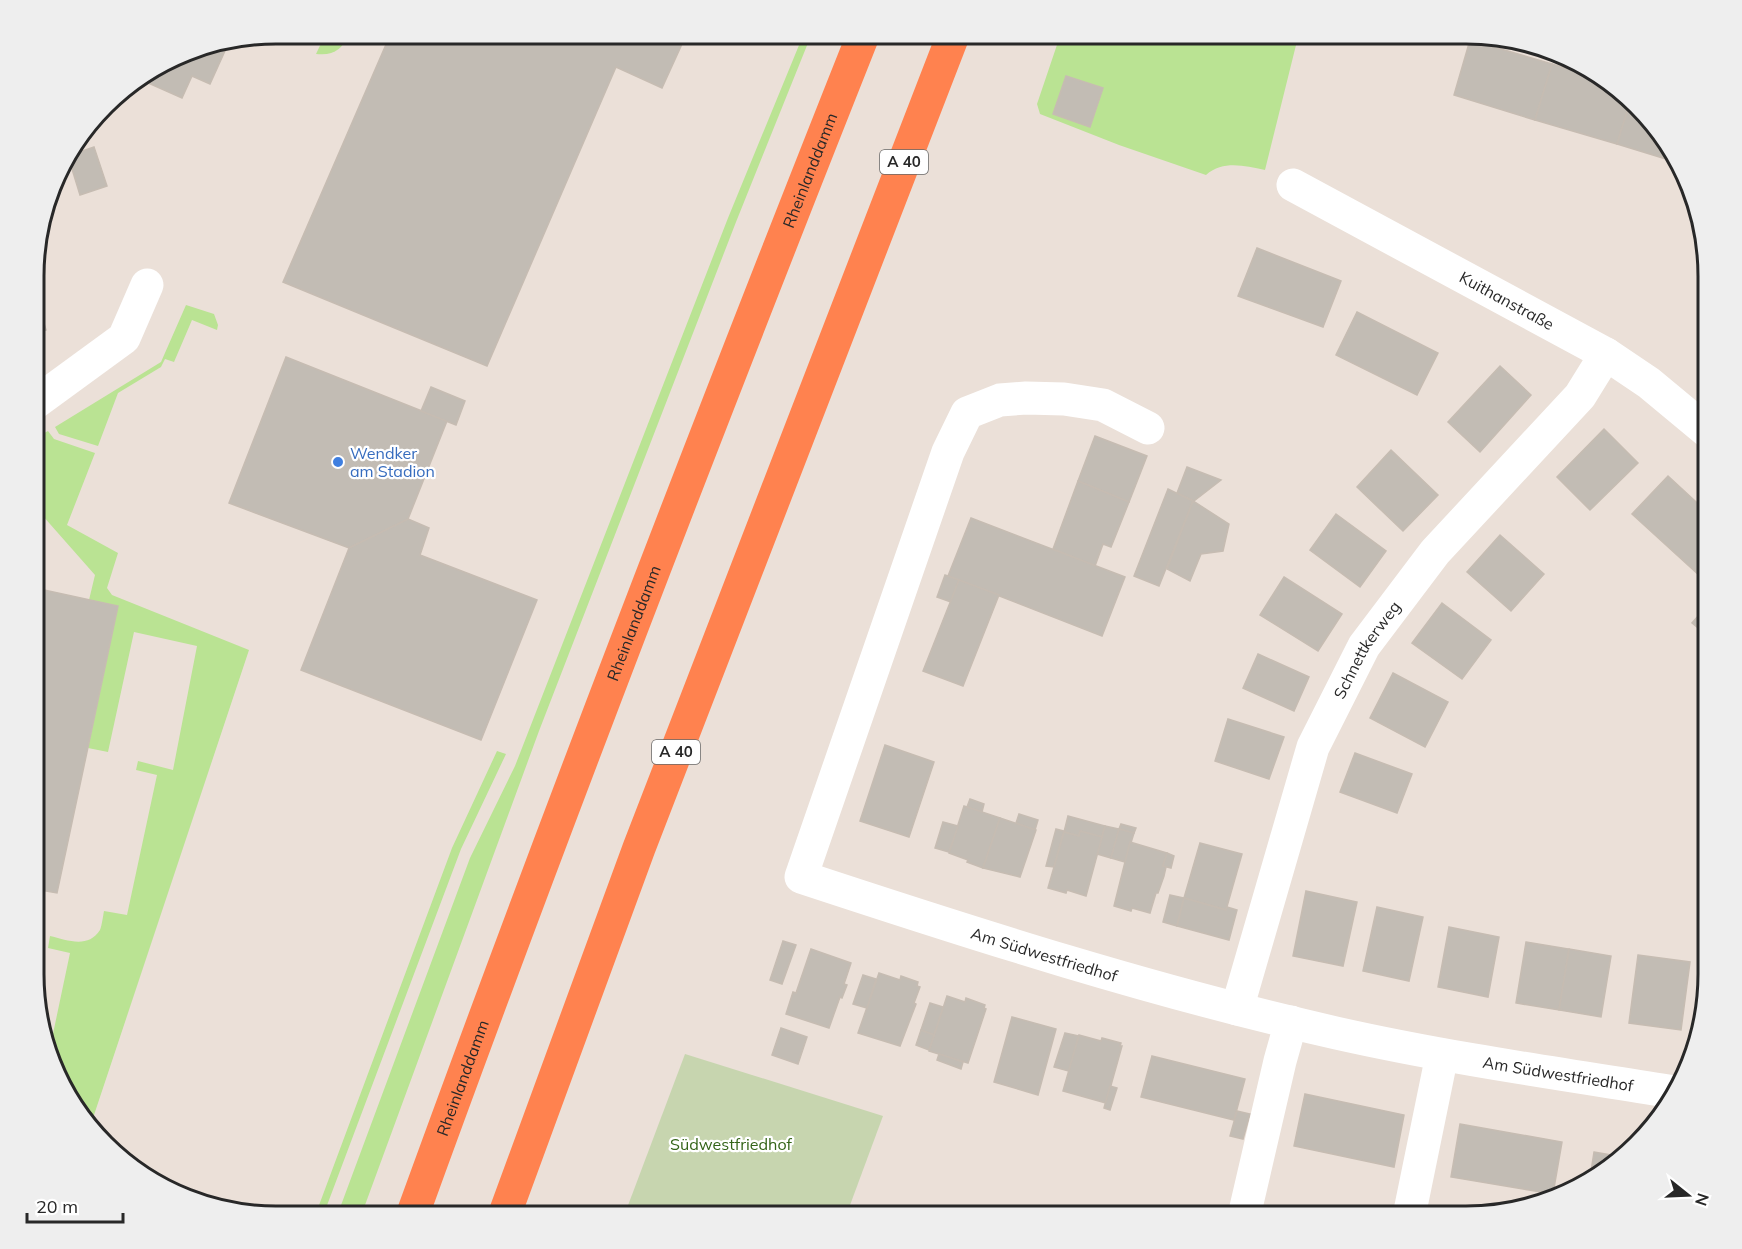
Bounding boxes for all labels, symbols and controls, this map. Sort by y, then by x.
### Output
street label: Rheinlanddamm [778,110,841,231]
road number: A 40 [880,150,928,174]
street label: Kuithanstraße [1456,267,1558,334]
place label: Wendker am Stadion [350,443,435,481]
marker: Wendker am Stadion [331,455,345,469]
street label: Rheinlanddamm [602,562,665,684]
street label: Schnettkerweg [1329,597,1404,702]
road number: A 40 [652,740,700,764]
street label: Am Südwestfriedhof [969,923,1121,986]
street label: Rheinlanddamm [432,1017,493,1139]
street label: Am Südwestfriedhof [1481,1052,1635,1096]
park label: Südwestfriedhof [670,1134,793,1154]
north arrow [1658,1165,1718,1225]
scale bar [27,1186,123,1224]
text: N [1691,1191,1714,1208]
text: 20 m [36,1195,78,1218]

